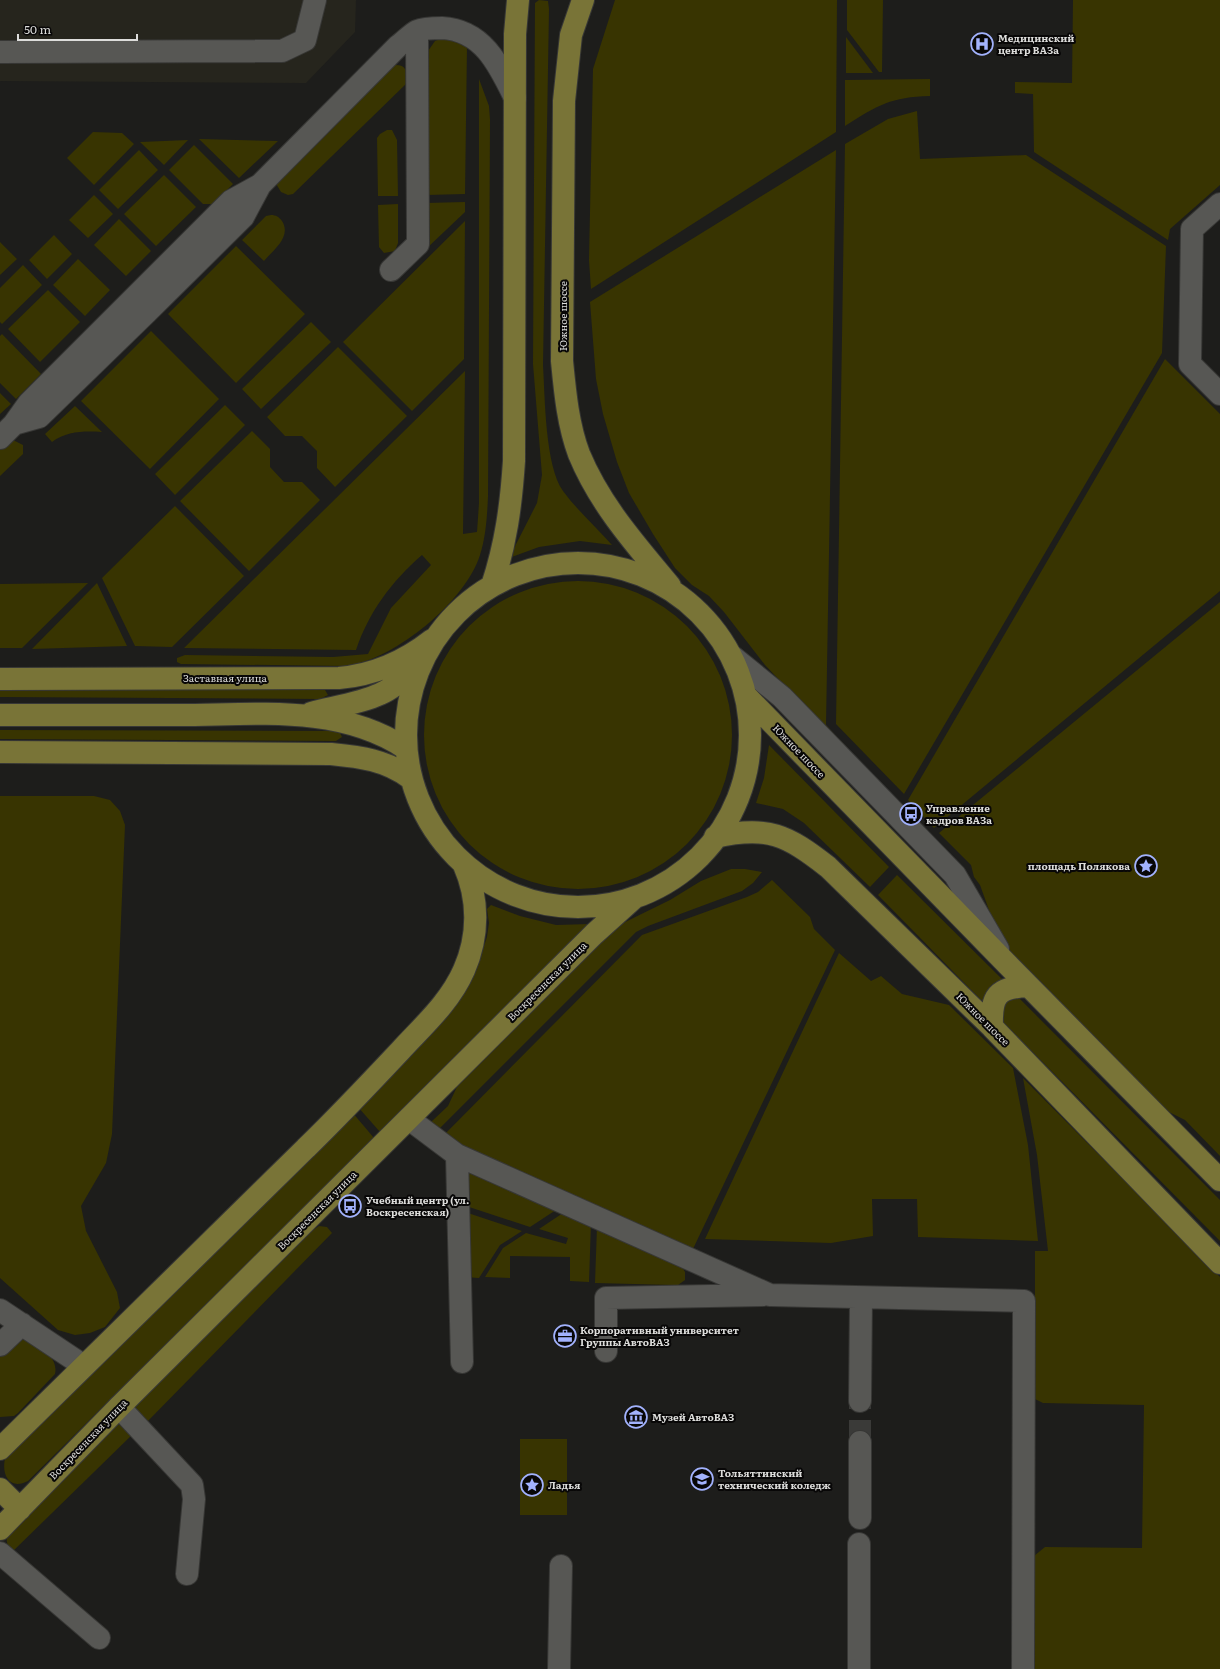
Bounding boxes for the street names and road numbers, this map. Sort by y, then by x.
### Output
street label: Южное шоссе [555,281,570,351]
street label: Заставная улица [183,670,268,685]
street label: Южное шоссе [770,720,829,781]
street label: Воскресенская улица [504,937,590,1024]
street label: Южное шоссе [953,989,1013,1049]
street label: Воскресенская улица [274,1166,360,1253]
street label: Воскресенская улица [45,1395,131,1482]

